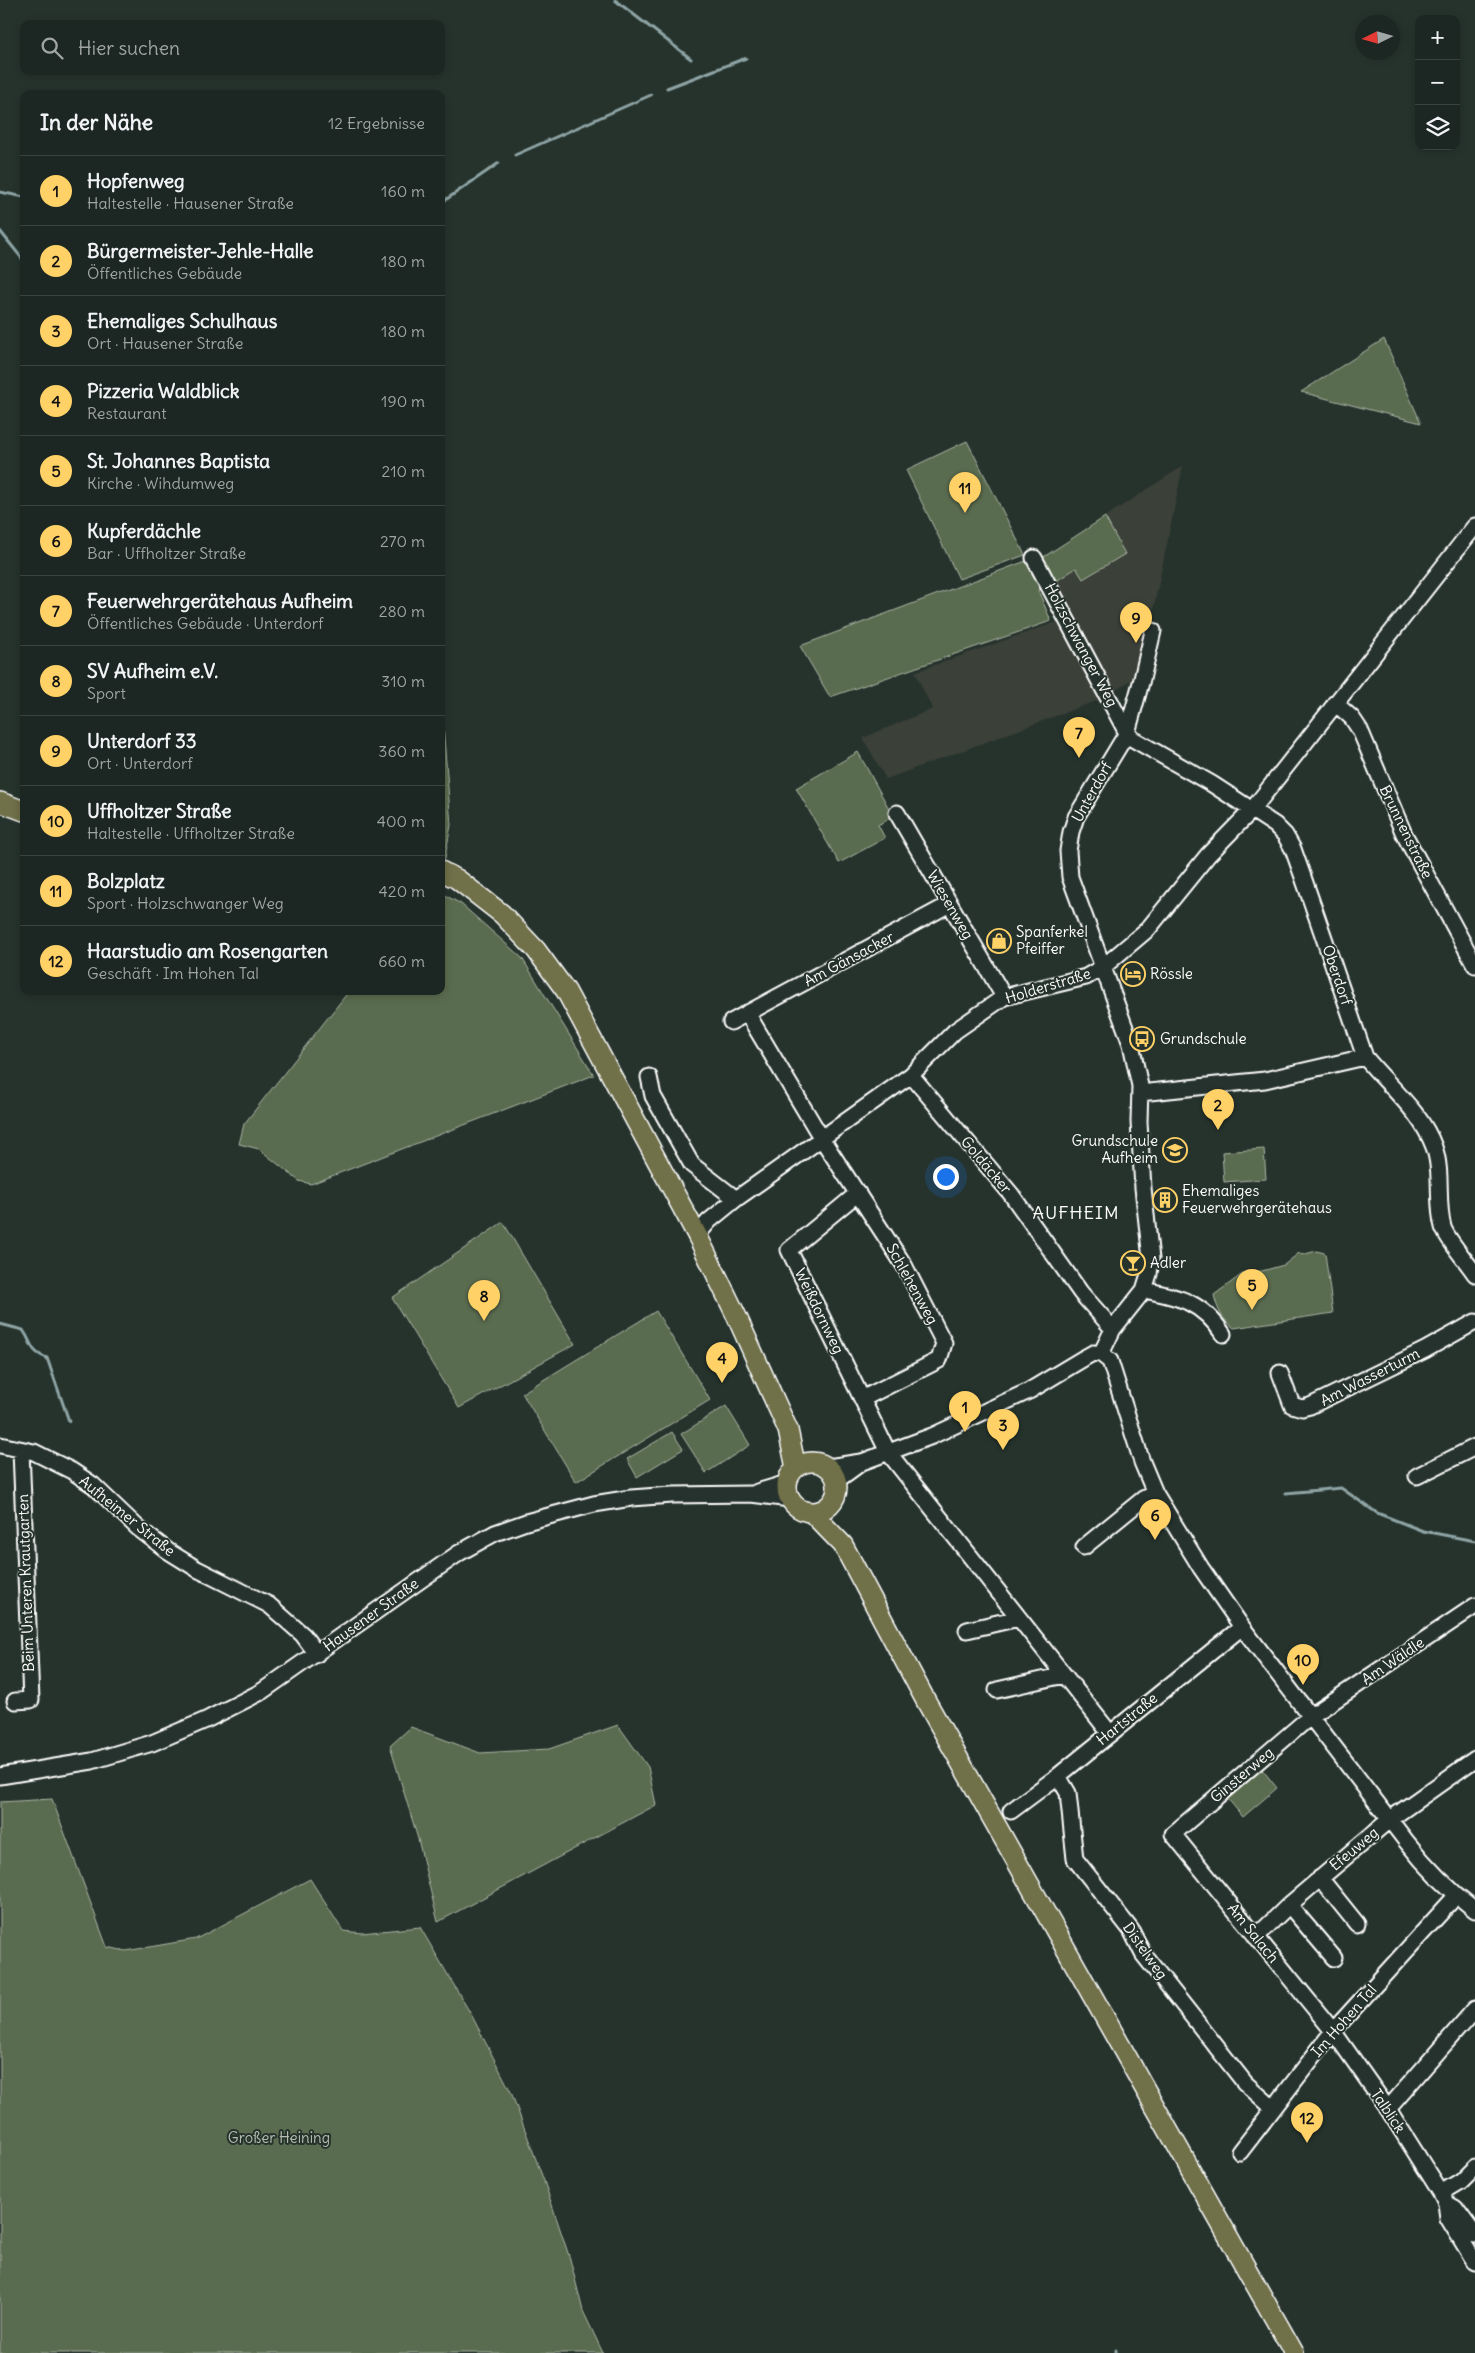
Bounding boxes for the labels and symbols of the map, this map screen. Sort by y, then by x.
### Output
north arrow [1355,15,1400,60]
pin: 11 [949,472,981,513]
street label: Holzschwanger Weg [1041,580,1122,710]
pin: 9 [1120,602,1152,643]
pin: 7 [1063,717,1095,758]
street label: Unterdorf [1067,757,1116,825]
street label: Brunnenstraße [1376,782,1437,882]
street label: Wiesenweg [923,867,978,943]
place label: Spanferkel Pfeiffer [1016,922,1088,958]
street label: Am Gänsacker [801,927,897,990]
shop icon: Spanferkel Pfeiffer [986,928,1012,954]
street label: Oberdorf [1318,942,1357,1008]
hotel icon: Rössle [1120,961,1146,987]
street label: Holderstraße [1003,964,1093,1007]
place label: Rössle [1150,964,1193,983]
bus stop icon: Grundschule [1129,1026,1155,1052]
place label: Grundschule [1160,1029,1246,1048]
pin: 2 [1202,1089,1234,1130]
place label: Grundschule Aufheim [1072,1131,1158,1167]
street label: Goldäcker [957,1132,1016,1197]
school or university icon: Grundschule Aufheim [1162,1137,1188,1163]
your location [933,1164,959,1190]
place label: Ehemaliges Feuerwehrgerätehaus [1182,1181,1332,1217]
building icon: Ehemaliges Feuerwehrgerätehaus [1152,1187,1178,1213]
district label: AUFHEIM [1032,1201,1120,1224]
street label: Schlehenweg [882,1240,942,1328]
bar icon: Adler [1120,1250,1146,1276]
place label: Adler [1150,1253,1186,1272]
street label: Weißdornweg [791,1265,848,1357]
pin: 5 [1236,1269,1268,1310]
pin: 8 [468,1280,500,1321]
pin: 4 [706,1342,738,1383]
street label: Am Wasserturm [1317,1343,1423,1410]
pin: 1 [949,1391,981,1432]
pin: 3 [987,1409,1019,1450]
street label: Aufheimer Straße [75,1471,179,1560]
street label: Beim Unteren Krautgarten [13,1493,38,1672]
pin: 6 [1139,1499,1171,1540]
street label: Hausener Straße [319,1574,422,1656]
street label: Am Wäldle [1358,1633,1428,1689]
pin: 10 [1287,1644,1319,1685]
street label: Hartstraße [1092,1688,1161,1749]
street label: Ginsterweg [1206,1743,1277,1807]
street label: Efeuweg [1325,1823,1382,1875]
street label: Am Salach [1224,1899,1283,1967]
street label: Distelweg [1119,1918,1172,1983]
street label: Im Hohen Tal [1307,1980,1380,2061]
street label: Talblick [1367,2085,1410,2137]
pin: 12 [1291,2102,1323,2143]
park label: Großer Heining [228,2128,330,2147]

